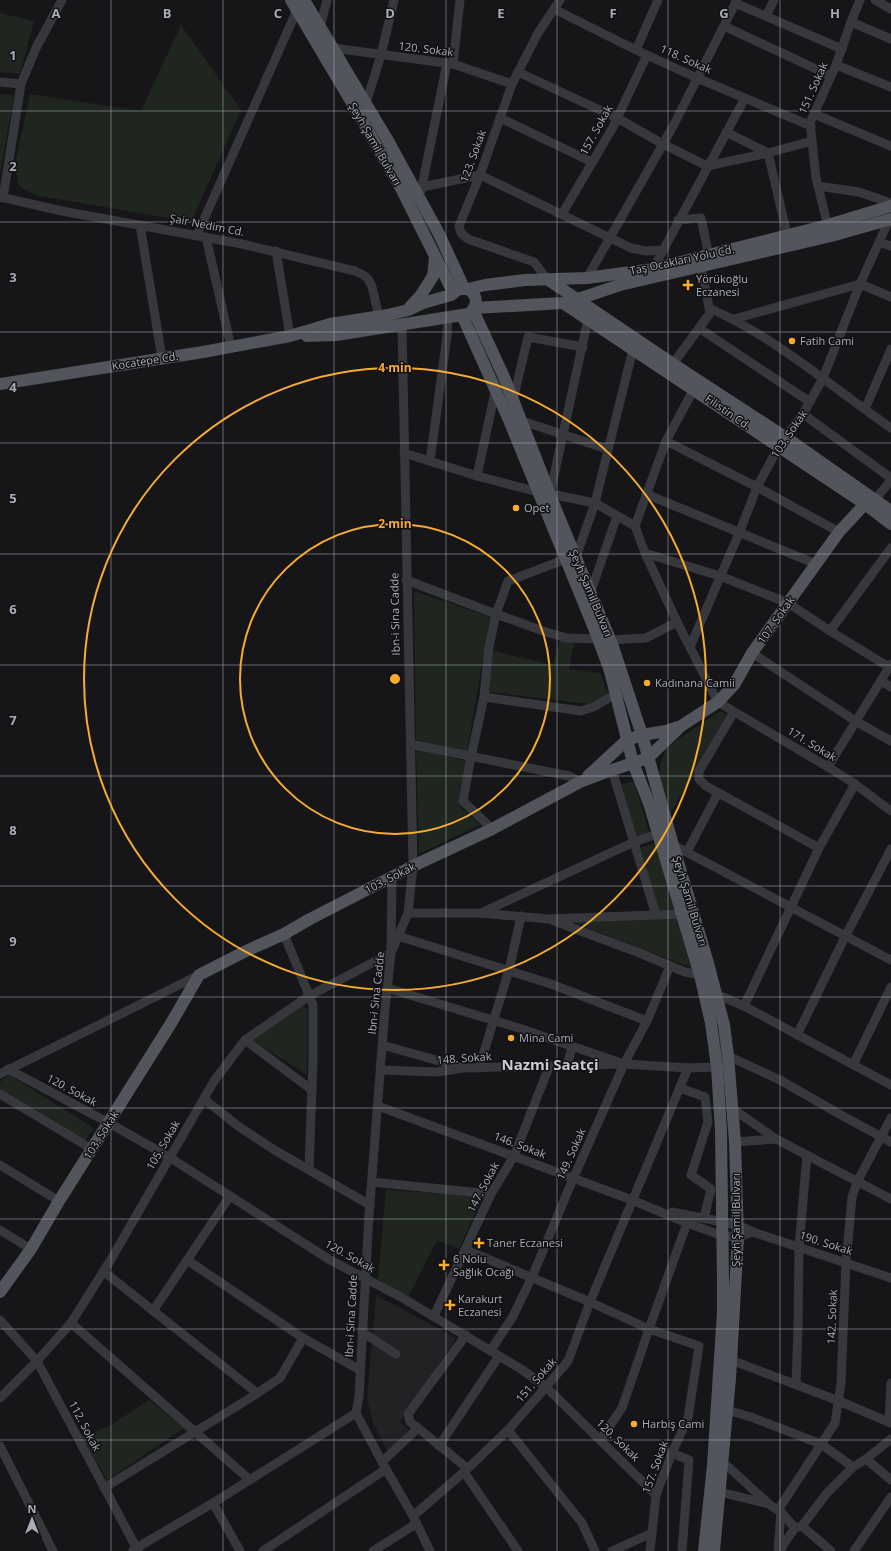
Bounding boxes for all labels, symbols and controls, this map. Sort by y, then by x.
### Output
text: A [52,4,61,22]
text: B [163,4,172,22]
text: C [274,4,282,22]
text: D [385,4,395,22]
text: E [497,4,505,22]
text: F [609,4,617,22]
text: G [719,4,729,22]
text: H [830,4,840,22]
street label: 120. Sokak [398,38,454,59]
street label: 118. Sokak [658,41,715,77]
text: 1 [9,46,17,64]
street label: 151. Sokak [795,59,831,116]
street label: Şeyh Şamil Bulvarı [346,99,405,188]
street label: 157. Sokak [576,102,616,157]
street label: 123. Sokak [456,127,489,184]
text: 2 [9,157,17,175]
street label: Şair Nedim Cd. [168,210,246,239]
street label: Taş Ocakları Yolu Cd. [628,241,736,278]
text: 3 [9,268,17,286]
place label: Yörükoğlu Eczanesi [696,271,748,299]
marker: Yörükoğlu Eczanesi [683,280,693,290]
place label: Fatih Cami [800,333,854,348]
marker: Fatih Cami [787,336,797,346]
street label: Kocatepe Cd. [111,348,179,373]
text: 4 min [378,359,412,376]
text: 4 [9,378,17,396]
street label: Filistin Cd. [703,391,754,433]
street label: 103. Sokak [767,407,810,461]
text: 5 [9,489,17,507]
place label: Opet [524,500,549,515]
marker: Opet [511,503,521,513]
text: 2 min [378,515,412,532]
street label: Şeyh Şamil Bulvarı [566,547,617,639]
street label: Ibn-i Sina Cadde [386,572,403,656]
street label: 107. Sokak [754,593,798,647]
text: 6 [9,600,17,618]
centre of rings [388,672,402,686]
place label: Kadınana Camii [655,675,735,690]
marker: Kadınana Camii [642,678,652,688]
text: 7 [9,711,17,729]
street label: 171. Sokak [785,723,840,764]
text: 8 [9,821,17,839]
street label: Şeyh Şamil Bulvarı [670,854,711,948]
street label: 103. Sokak [362,858,418,897]
text: 9 [9,932,17,950]
street label: Ibn-i Sina Cadde [364,951,387,1035]
place label: Mina Cami [519,1030,573,1045]
marker: Mina Cami [506,1033,516,1043]
street label: 148. Sokak [436,1048,492,1067]
district label: Nazmi Saatçi [502,1054,598,1074]
street label: 120. Sokak [44,1070,100,1109]
street label: 103. Sokak [80,1107,122,1162]
street label: 105. Sokak [142,1117,183,1172]
street label: 149. Sokak [553,1125,589,1182]
street label: 146. Sokak [492,1128,549,1161]
street label: 147. Sokak [463,1159,502,1215]
street label: Şeyh Şamil Bulvarı [728,1173,743,1267]
street label: 190. Sokak [798,1227,855,1258]
place label: Taner Eczanesi [487,1235,563,1250]
street label: 120. Sokak [323,1236,378,1276]
marker: Taner Eczanesi [474,1238,484,1248]
place label: 6 Nolu Sağlık Ocağı [453,1251,514,1279]
marker: 6 Nolu Sağlık Ocağı [438,1259,450,1271]
street label: Ibn-i Sina Cadde [341,1274,360,1358]
street label: 142. Sokak [823,1289,840,1345]
place label: Karakurt Eczanesi [458,1291,502,1319]
marker: Karakurt Eczanesi [445,1300,455,1310]
street label: 151. Sokak [512,1354,559,1405]
street label: 112. Sokak [66,1398,105,1454]
street label: 120. Sokak [593,1415,643,1464]
place label: Harbiş Cami [642,1416,704,1431]
marker: Harbiş Cami [629,1419,639,1429]
street label: 157. Sokak [638,1438,671,1495]
north arrow [12,1499,52,1539]
text: N [28,1501,36,1516]

